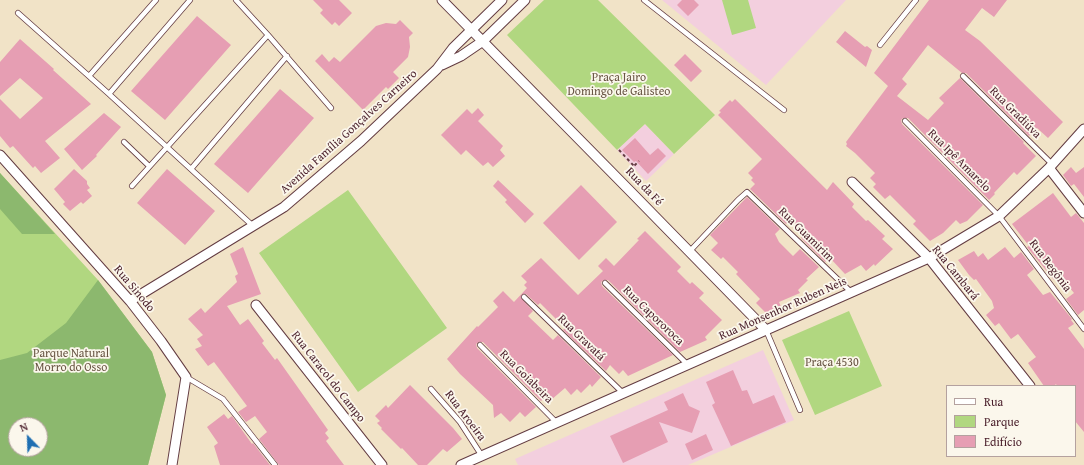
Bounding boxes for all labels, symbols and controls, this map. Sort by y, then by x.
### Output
street label: Avenida Família Gonçalves Carneiro [278,67,420,197]
park label: Praça Jairo Domingo de Galisteo [568,71,670,99]
street label: Rua Gradiúva [986,84,1044,142]
street label: Rua Ipê Amarelo [925,127,993,195]
street label: Rua da Fé [622,165,666,209]
street label: Rua Guamirim [775,205,837,265]
street label: Rua Begônia [1026,237,1074,295]
street label: Rua Cambará [929,243,981,303]
street label: Rua Sinodo [110,263,158,315]
street label: Rua Monsenhor Ruben Neis [717,274,849,344]
street label: Rua Capororoca [619,283,687,349]
street label: Rua Gravatá [554,312,608,364]
street label: Rua Caracol do Campo [288,329,368,425]
park label: Parque Natural Morro do Osso [33,347,109,375]
street label: Rua Goiabeira [496,347,556,407]
park label: Praça 4530 [805,356,859,370]
legend [946,385,1076,457]
street label: Rua Aroeira [441,388,489,444]
text: Rua [984,393,1003,410]
text: Parque [984,413,1019,430]
north arrow [8,417,48,457]
text: N [17,418,30,436]
text: Edifício [984,433,1022,450]

